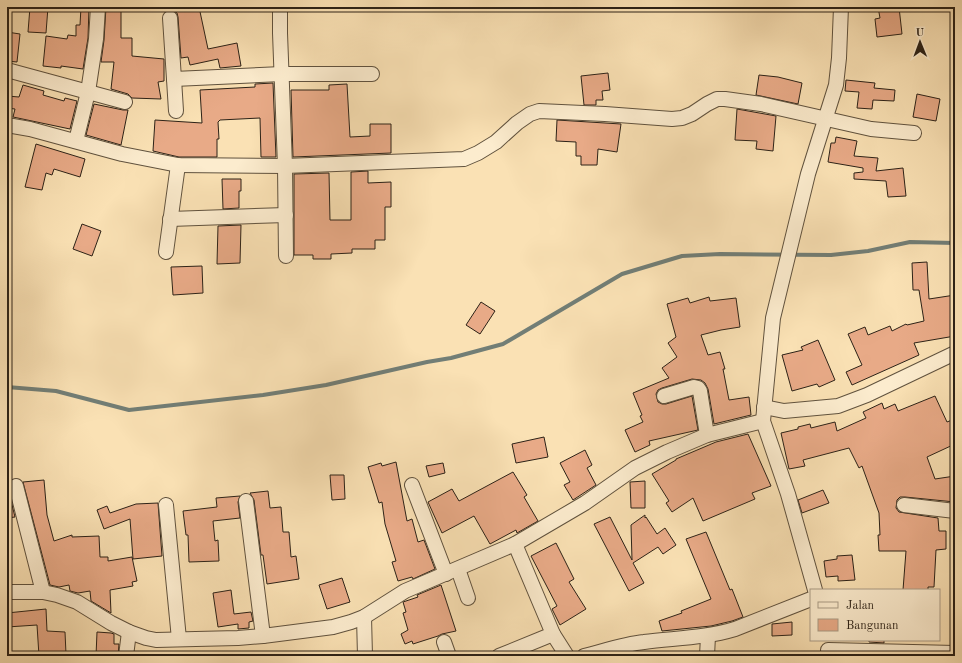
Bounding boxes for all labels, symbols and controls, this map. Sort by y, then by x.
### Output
north arrow [900,22,940,62]
text: U [915,28,925,39]
legend [810,589,940,641]
text: Jalan [846,600,875,612]
text: Bangunan [846,620,899,632]

